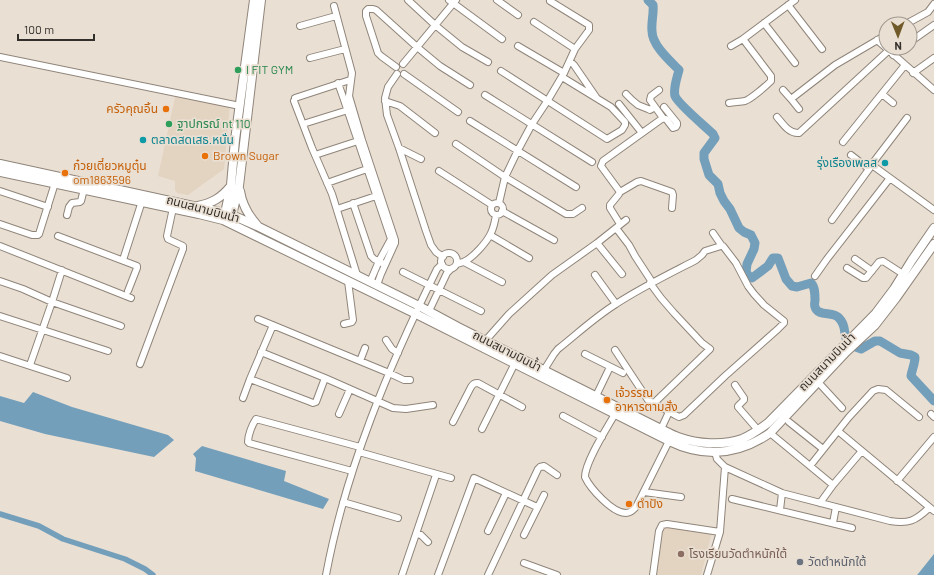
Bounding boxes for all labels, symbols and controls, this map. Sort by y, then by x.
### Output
scale bar [18,16,94,42]
north arrow [878,16,918,56]
text: 100 m [24,22,54,36]
text: N [894,40,902,53]
place label: I FIT GYM [246,62,293,76]
marker: I FIT GYM [233,65,243,75]
place label: ครัวคุณอิ้น [106,101,158,116]
marker: ครัวคุณอิ้น [161,104,171,114]
place label: ฐาปกรณ์ nt 110 [177,116,251,131]
marker: ฐาปกรณ์ nt 110 [164,119,174,129]
place label: ตลาดสดเสธ.หนั่น [151,132,234,146]
marker: ตลาดสดเสธ.หนั่น [138,135,148,145]
place label: Brown Sugar [213,148,280,162]
marker: Brown Sugar [200,151,210,161]
place label: รุ่งเรืองเพลส [817,155,877,170]
place label: ก๋วยเตี๋ยวหมูตุ๋น om1863596 [73,157,147,186]
marker: รุ่งเรืองเพลส [880,158,890,168]
marker: ก๋วยเตี๋ยวหมูตุ๋น om1863596 [60,168,70,178]
street label: ถนนสนามบินน้ำ [165,191,242,225]
street label: ถนนสนามบินน้ำ [471,326,545,373]
street label: ถนนสนามบินน้ำ [794,329,857,393]
place label: เจ้วรรณ อาหารตามสั่ง [615,385,678,413]
marker: เจ้วรรณ อาหารตามสั่ง [602,395,612,405]
place label: ดำปัง [637,496,663,510]
marker: ดำปัง [624,499,634,509]
place label: โรงเรียนวัดตำหนักใต้ [689,546,787,560]
marker: โรงเรียนวัดตำหนักใต้ [676,549,686,559]
place label: วัดตำหนักใต้ [808,554,866,568]
marker: วัดตำหนักใต้ [795,557,805,567]

